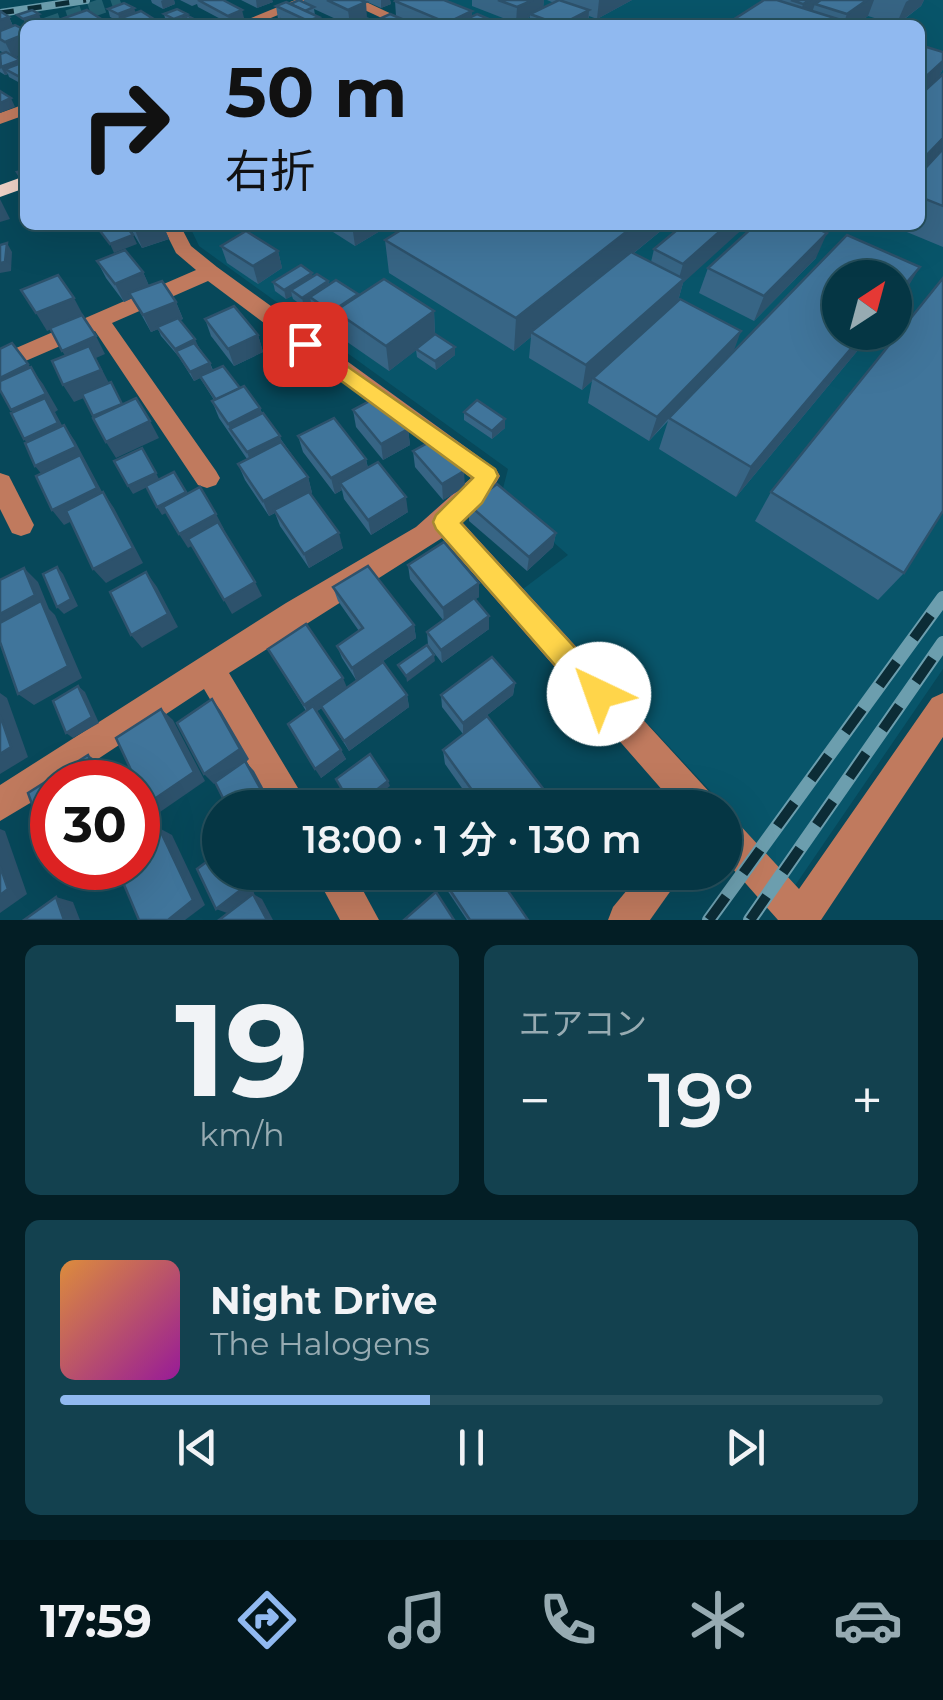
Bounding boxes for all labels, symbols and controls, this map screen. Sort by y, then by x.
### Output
text: 50 m [225,49,407,135]
icon: right [60,60,190,190]
text: 右折 [225,143,315,198]
north arrow [822,260,912,350]
map controls [822,260,912,350]
pin [263,302,348,387]
icon: arrive [278,317,333,372]
position arrow [547,642,651,746]
speed limit sign: 30 [30,760,160,890]
text: 18:00 · 1 分 · 130 m [303,816,641,863]
text: 19 [175,970,309,1129]
text: エアコン [519,1004,647,1043]
text: 19° [647,1054,755,1146]
text: − [519,1067,551,1134]
text: + [851,1067,883,1134]
text: km/h [199,1115,285,1154]
text: Night Drive [210,1277,437,1324]
text: The Halogens [210,1324,430,1363]
icon: previous [170,1420,225,1475]
icon: pause [444,1420,499,1475]
icon: next [718,1420,773,1475]
icon: directions [232,1585,302,1655]
icon: music [382,1585,452,1655]
icon: phone [533,1585,603,1655]
icon: climate [683,1585,753,1655]
icon: car [833,1585,903,1655]
text: 17:59 [40,1593,152,1648]

